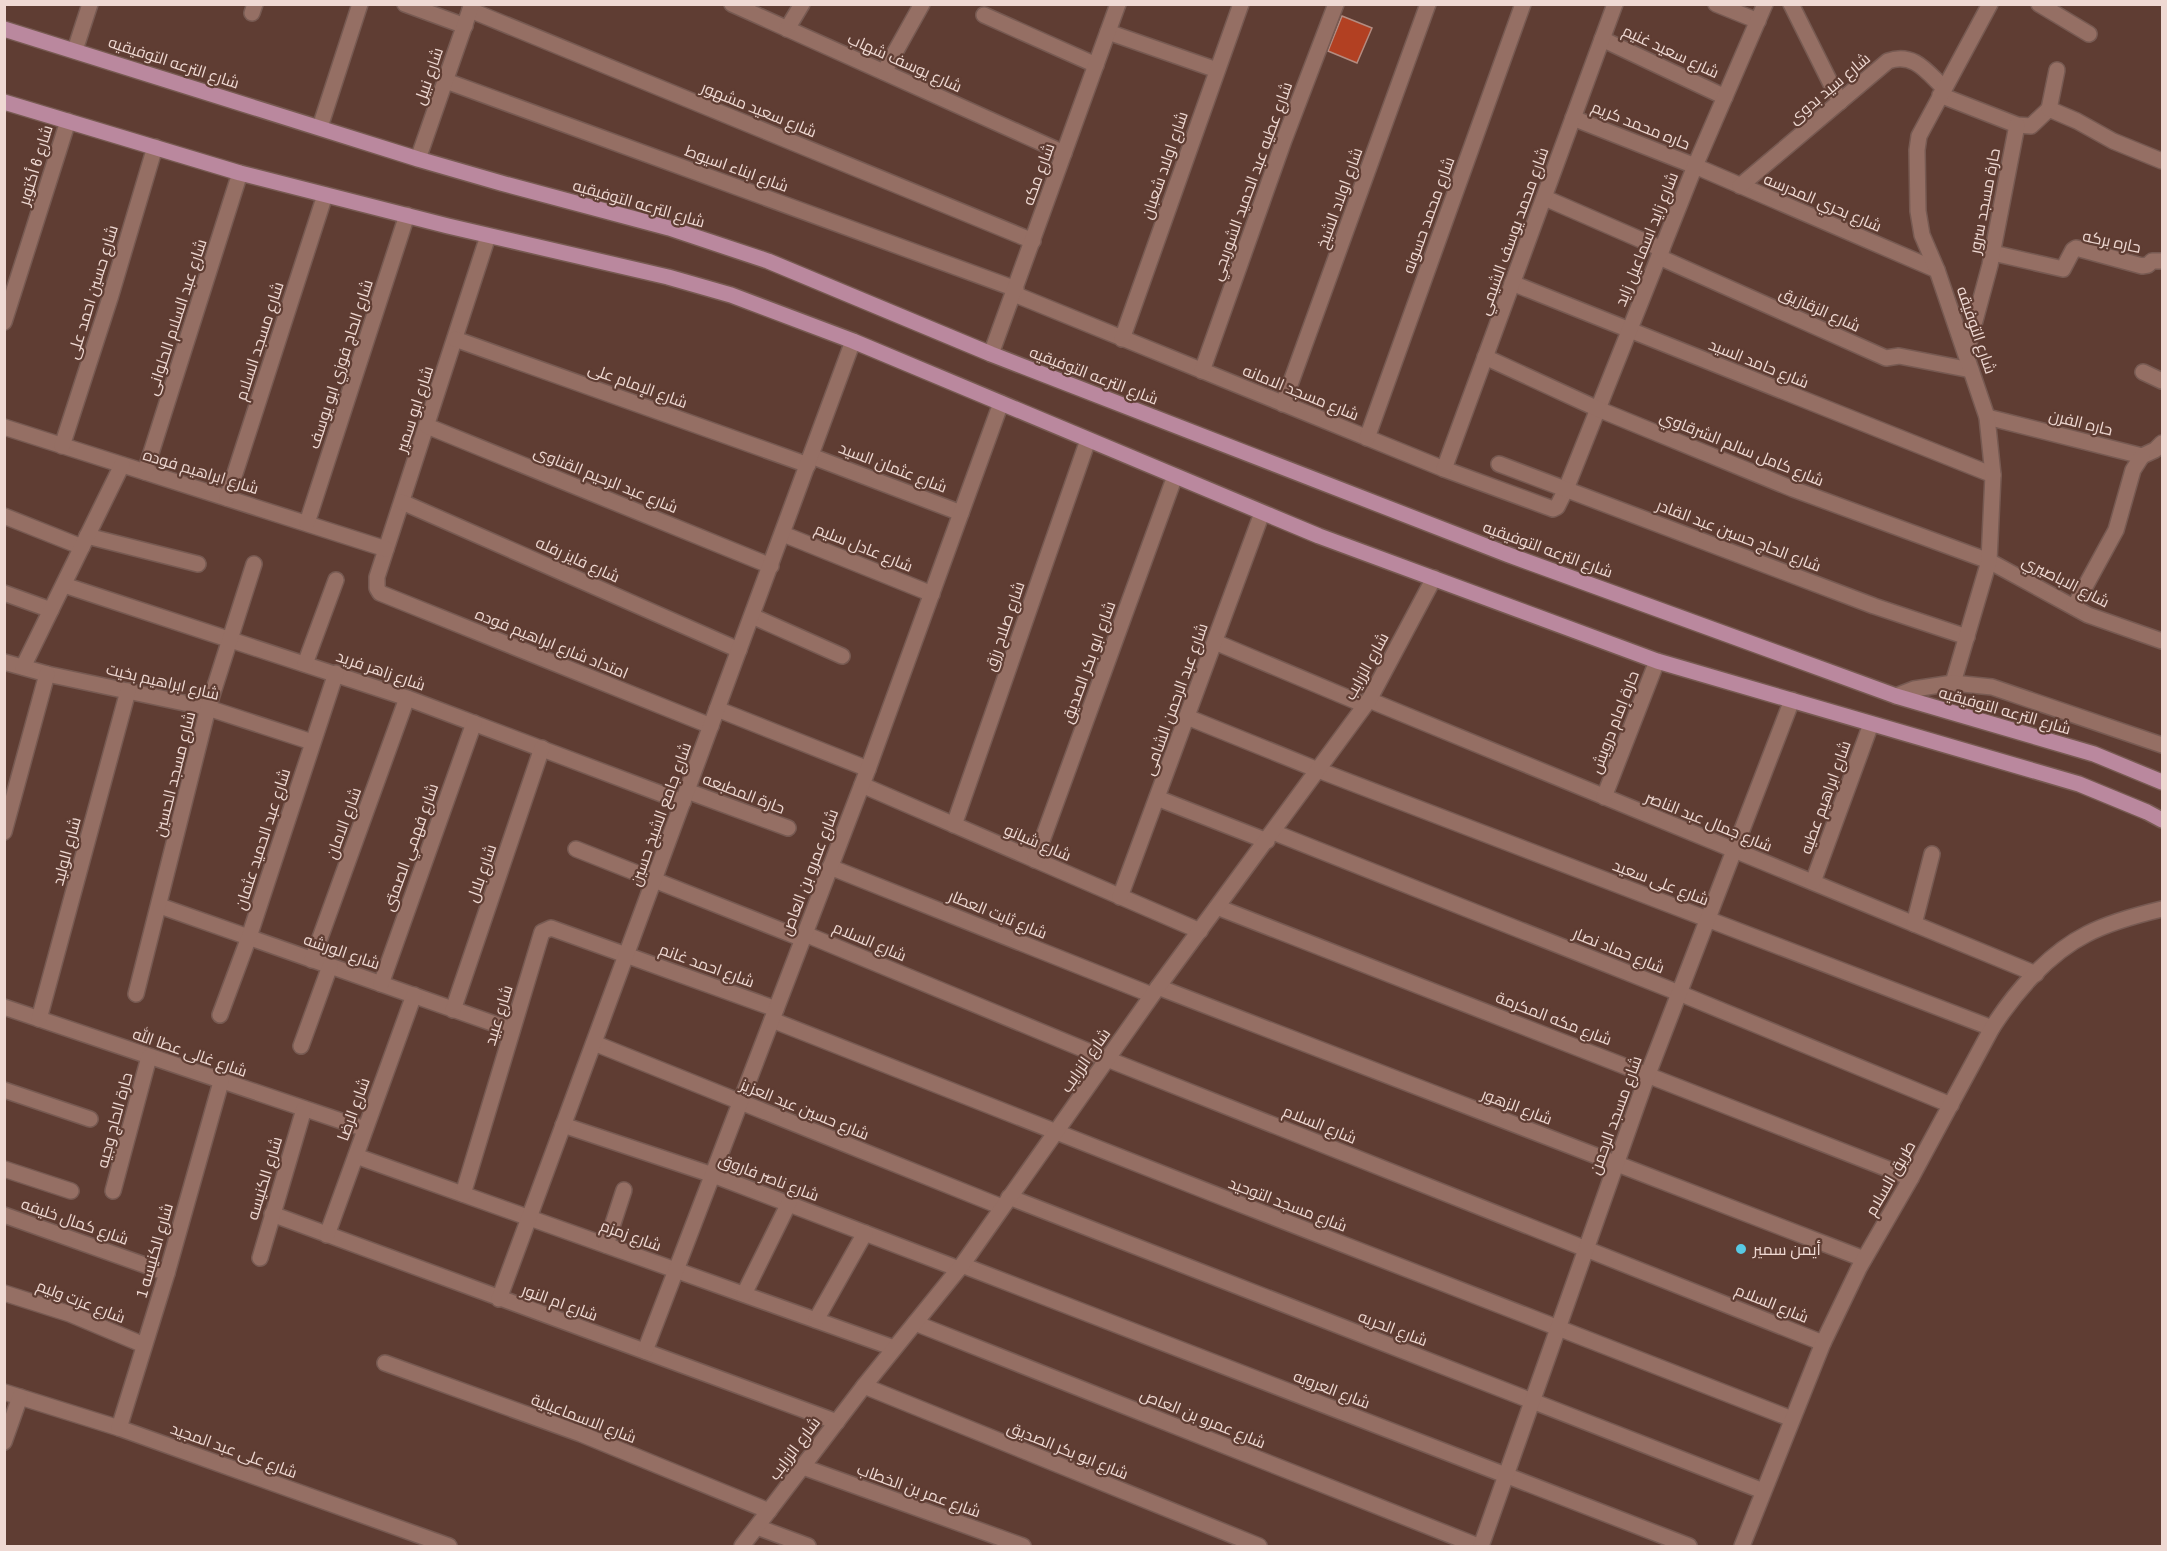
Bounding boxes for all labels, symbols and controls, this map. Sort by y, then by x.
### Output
street label: شارع سعيد غنيم [1619,19,1723,84]
street label: شارع يوسف شهاب [844,27,966,98]
street label: شارع الترعه التوفيقيه [105,30,242,94]
street label: شارع نبيل [408,44,449,108]
street label: شارع سيد بدوى [1783,47,1875,130]
street label: شارع سعيد مشهور [697,75,820,143]
street label: شارع عطيه عبد الحميد الشوربجي [1205,79,1300,285]
street label: حاره محمد كريم [1588,95,1694,156]
street label: شارع اولاد شعبان [1135,108,1194,222]
street label: شارع 6 أكتوبر [12,122,59,209]
street label: شارع ابناء اسيوط [682,139,792,198]
street label: شارع مكه [1017,140,1060,209]
street label: شارع اولاد الشيخ [1310,144,1368,252]
street label: شارع محمد يوسف الشيمي [1472,144,1556,319]
street label: حارة مسجد سرور [1963,146,2005,257]
street label: شارع محمد حسونه [1397,153,1460,277]
street label: شارع بحري المدرسه [1759,167,1885,240]
street label: شارع زايد اسماعيل زايد [1609,169,1684,310]
street label: شارع الترعه التوفيقيه [570,174,708,233]
street label: شارع حسين احمد على [61,222,124,362]
street label: حاره بركه [2081,224,2143,258]
street label: شارع عبد السلام الحلوانى [140,236,213,398]
street label: شارع الحاج فوزي ابو يوسف [302,276,381,452]
street label: شارع مسجد السلام [229,279,290,404]
street label: شارع الزقازيق [1776,281,1864,338]
street label: شارع التوفيقه [1951,283,2002,377]
street label: شارع حامد السيد [1705,333,1812,394]
street label: شارع الترعه التوفيقيه [1026,340,1162,411]
street label: شارع الإمام على [585,357,691,414]
street label: شارع مسجد الامانه [1239,359,1362,426]
street label: شارع ابو سمير [389,363,439,456]
street label: حاره الفرن [2047,403,2115,441]
street label: شارع كامل سالم الشرقاوي [1655,405,1827,494]
street label: شارع عثمان السيد [835,436,950,499]
street label: شارع عبد الرحيم القناوى [530,440,681,519]
street label: شارع ابراهيم فوده [140,443,262,500]
street label: شارع الحاج حسين عبد القادر [1652,493,1825,578]
street label: شارع الترعه التوفيقيه [1480,515,1616,584]
street label: شارع عادل سليم [811,517,916,578]
street label: شارع فايز رفله [532,531,624,588]
street label: شارع الاباصيري [2017,550,2113,615]
street label: شارع صلاح رزق [978,578,1031,674]
street label: شارع ابو بكر الصديق [1056,598,1121,727]
street label: امتداد شارع ابراهيم فوده [472,602,632,685]
street label: شارع عبد الرحمن الشامى [1137,620,1214,779]
street label: شارع الزرايب [1338,628,1394,704]
street label: شارع زاهر فريد [333,644,429,696]
street label: شارع ابراهيم بخيت [104,657,222,706]
street label: حارة إمام درويش [1584,667,1645,777]
street label: شارع الترعه التوفيقيه [1936,681,2074,740]
street label: شارع مسجد الحسين [148,709,201,839]
street label: شارع ابراهيم عطيه [1794,737,1857,857]
street label: شارع جامع الشيخ حسين [624,739,697,889]
street label: شارع عبد الحميد عثمان [229,765,296,913]
street label: حارة المطبعه [700,767,788,819]
street label: شارع فهمي الصمتى [377,780,446,915]
street label: شارع الامان [320,784,367,862]
street label: شارع جمال عبد الناصر [1641,785,1776,857]
street label: شارع عمرو بن العاص [775,806,844,939]
street label: شارع الوليد [46,814,87,888]
street label: شارع شبانو [1001,818,1075,867]
street label: شارع بلال [461,841,502,905]
street label: شارع على سعيد [1609,854,1712,911]
street label: شارع ثابت العطار [944,884,1051,945]
street label: شارع السلام [829,916,910,967]
street label: شارع حماد نصار [1568,921,1668,979]
street label: شارع الورشه [301,928,383,975]
street label: شارع احمد غانم [656,938,758,993]
street label: شارع عبيد [478,982,519,1048]
street label: شارع مكه المكرمة [1492,986,1615,1051]
street label: شارع غالى عطا الله [129,1022,250,1083]
street label: شارع الزرايب [1055,1023,1116,1097]
street label: شارع مسجد الرحمن [1583,1053,1648,1178]
street label: حارة الحاج وجيه [91,1070,138,1171]
street label: شارع حسين عبد العزيز [736,1073,873,1146]
street label: شارع الرضا [331,1074,376,1144]
street label: شارع الزهور [1477,1082,1556,1131]
street label: شارع السلام [1279,1099,1360,1150]
street label: شارع الكنيسه [241,1134,288,1223]
street label: طريق السلام [1860,1136,1921,1220]
street label: شارع ناصر فاروق [715,1148,822,1207]
street label: شارع مسجد التوحيد [1225,1171,1350,1238]
street label: شارع كمال خليفه [18,1192,132,1251]
street label: شارع الكنيسه 1 [130,1200,179,1300]
street label: شارع زمزم [597,1214,665,1257]
place label: أيمن سمير [1752,1238,1821,1260]
marker: أيمن سمير [1734,1242,1748,1256]
street label: شارع عزت وليم [33,1274,129,1329]
street label: شارع ام النور [518,1278,601,1327]
street label: شارع السلام [1731,1278,1812,1329]
street label: شارع الحريه [1355,1305,1431,1352]
street label: شارع العروبه [1290,1364,1374,1415]
street label: شارع عمرو بن العاص [1136,1383,1269,1454]
street label: شارع الاسماعيلية [528,1388,640,1449]
street label: شارع الزرايب [763,1412,826,1485]
street label: شارع ابو بكر الصديق [1004,1416,1132,1485]
street label: شارع على عبد المجيد [167,1417,300,1484]
street label: شارع عمر بن الخطاب [854,1457,984,1524]

